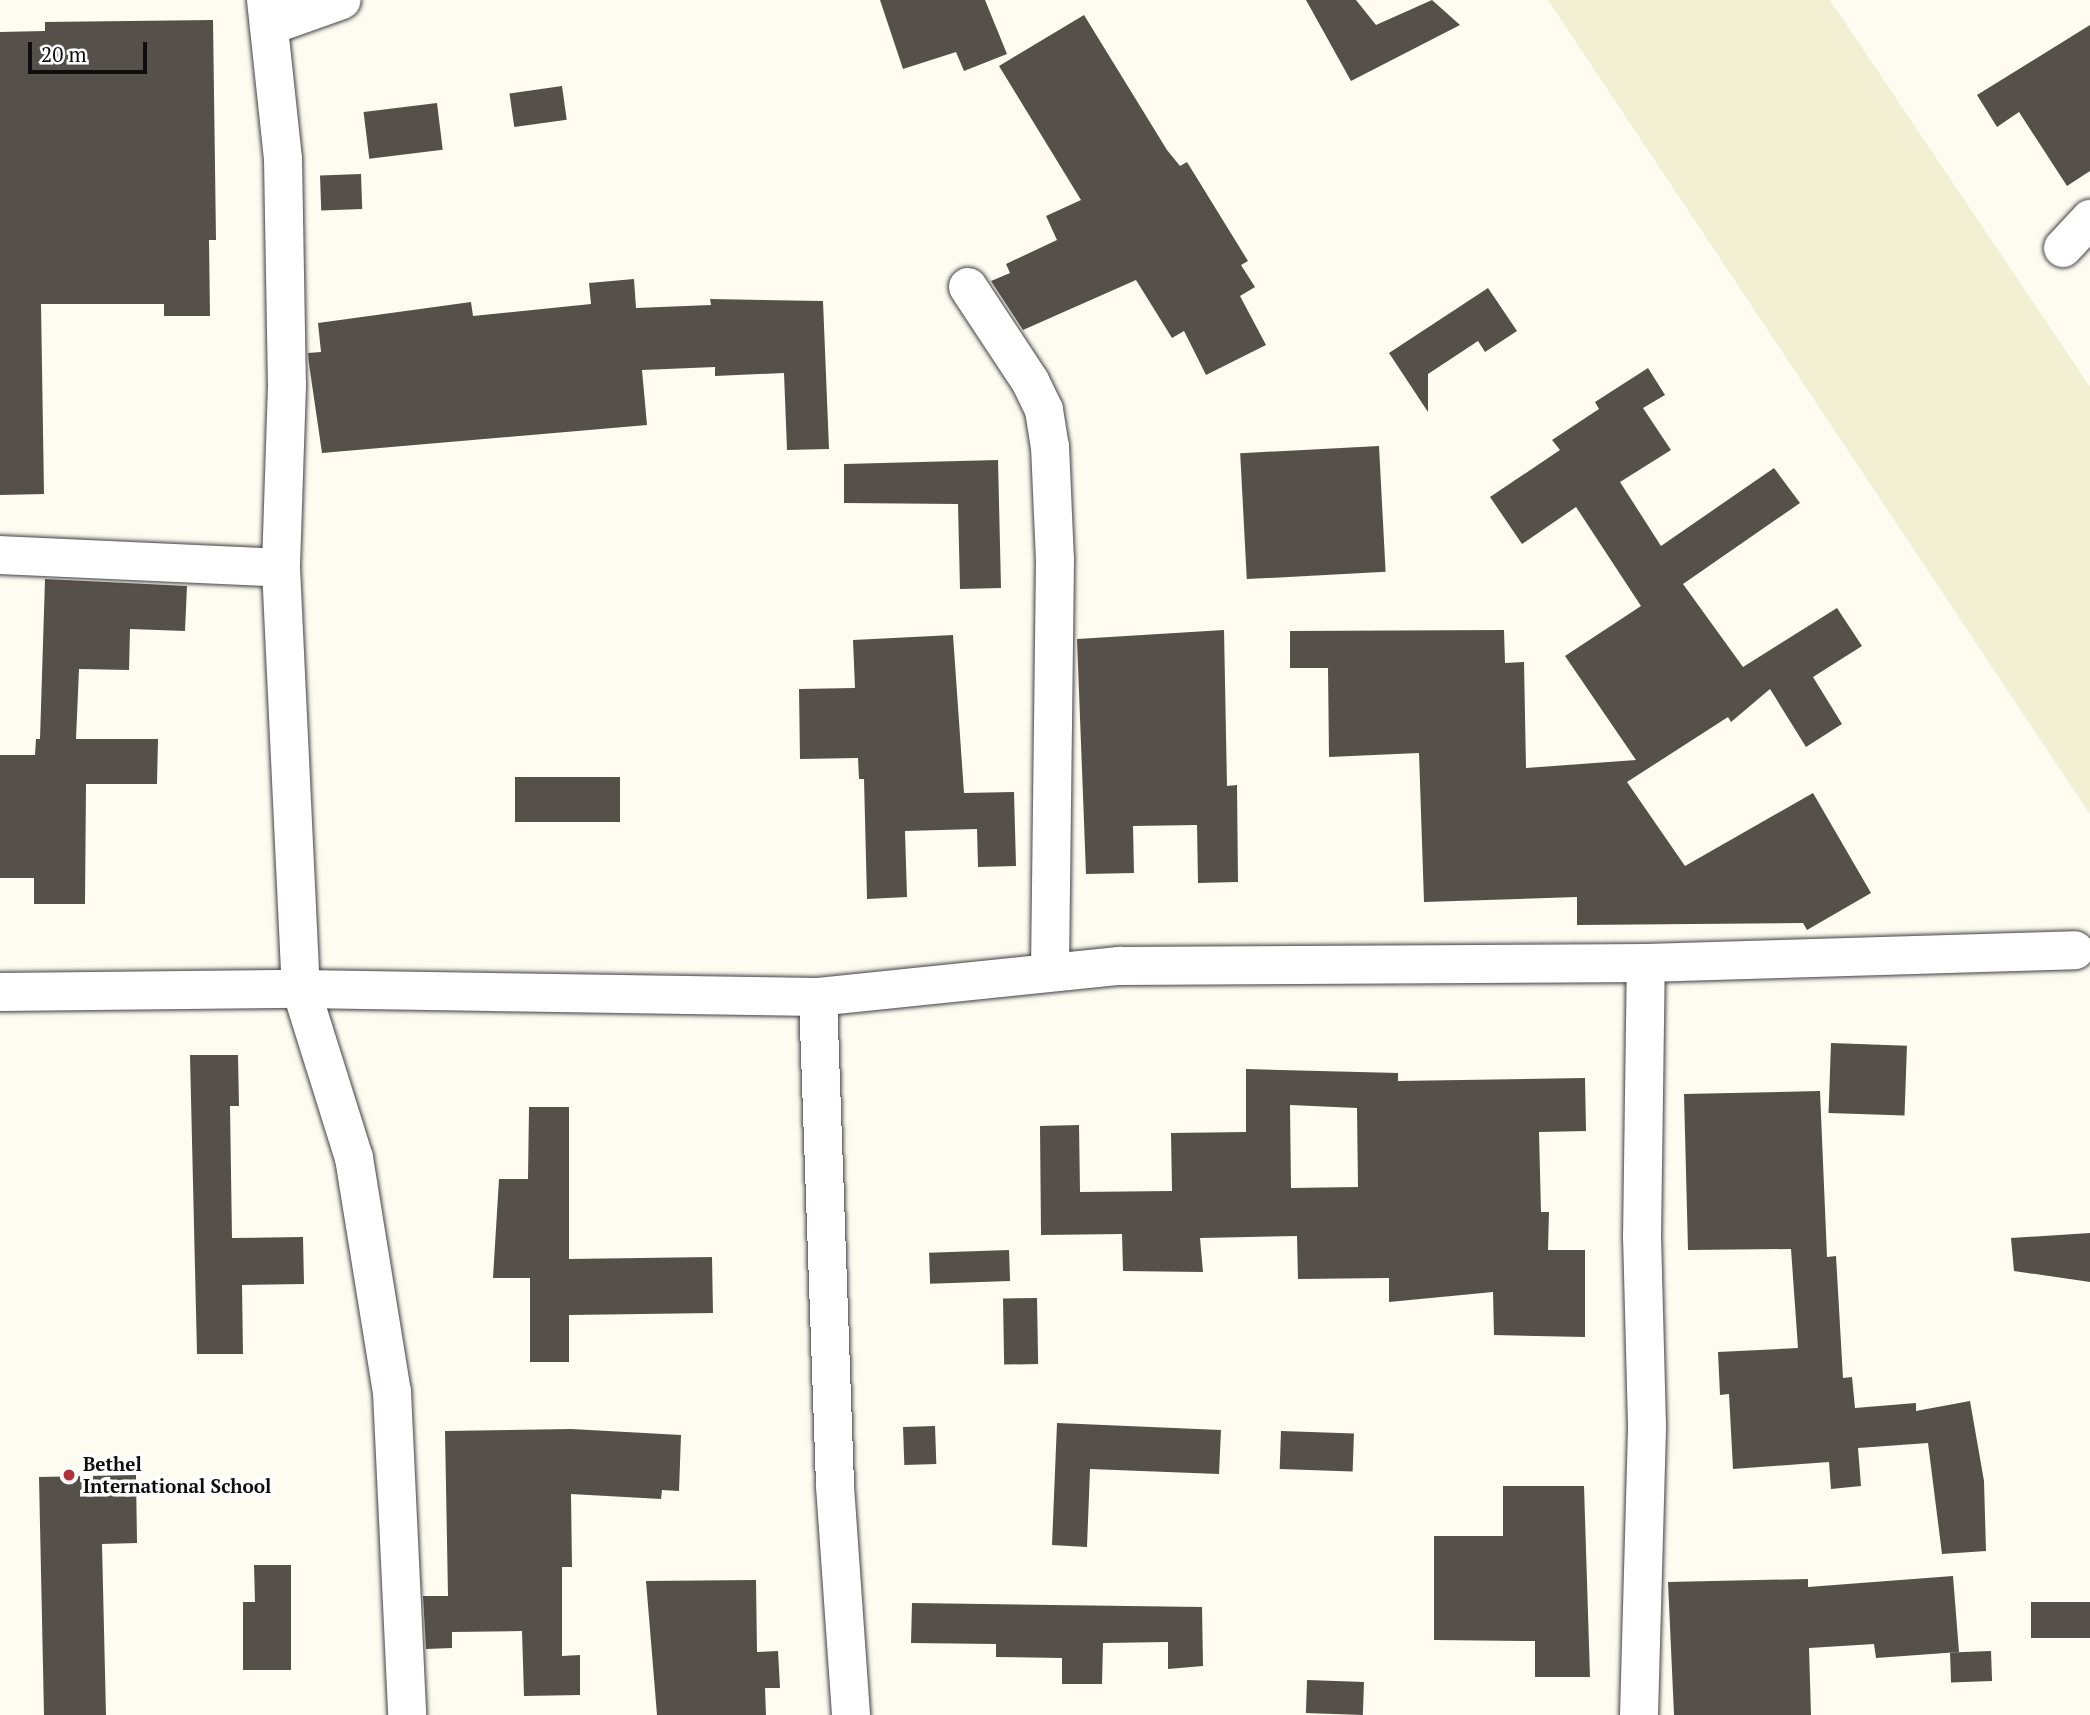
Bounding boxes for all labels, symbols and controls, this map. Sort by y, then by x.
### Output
scale bar [32,28,150,72]
text: 20 m [41,40,87,68]
place label: Bethel International School [83,1453,271,1497]
marker: Bethel International School [61,1467,77,1483]

